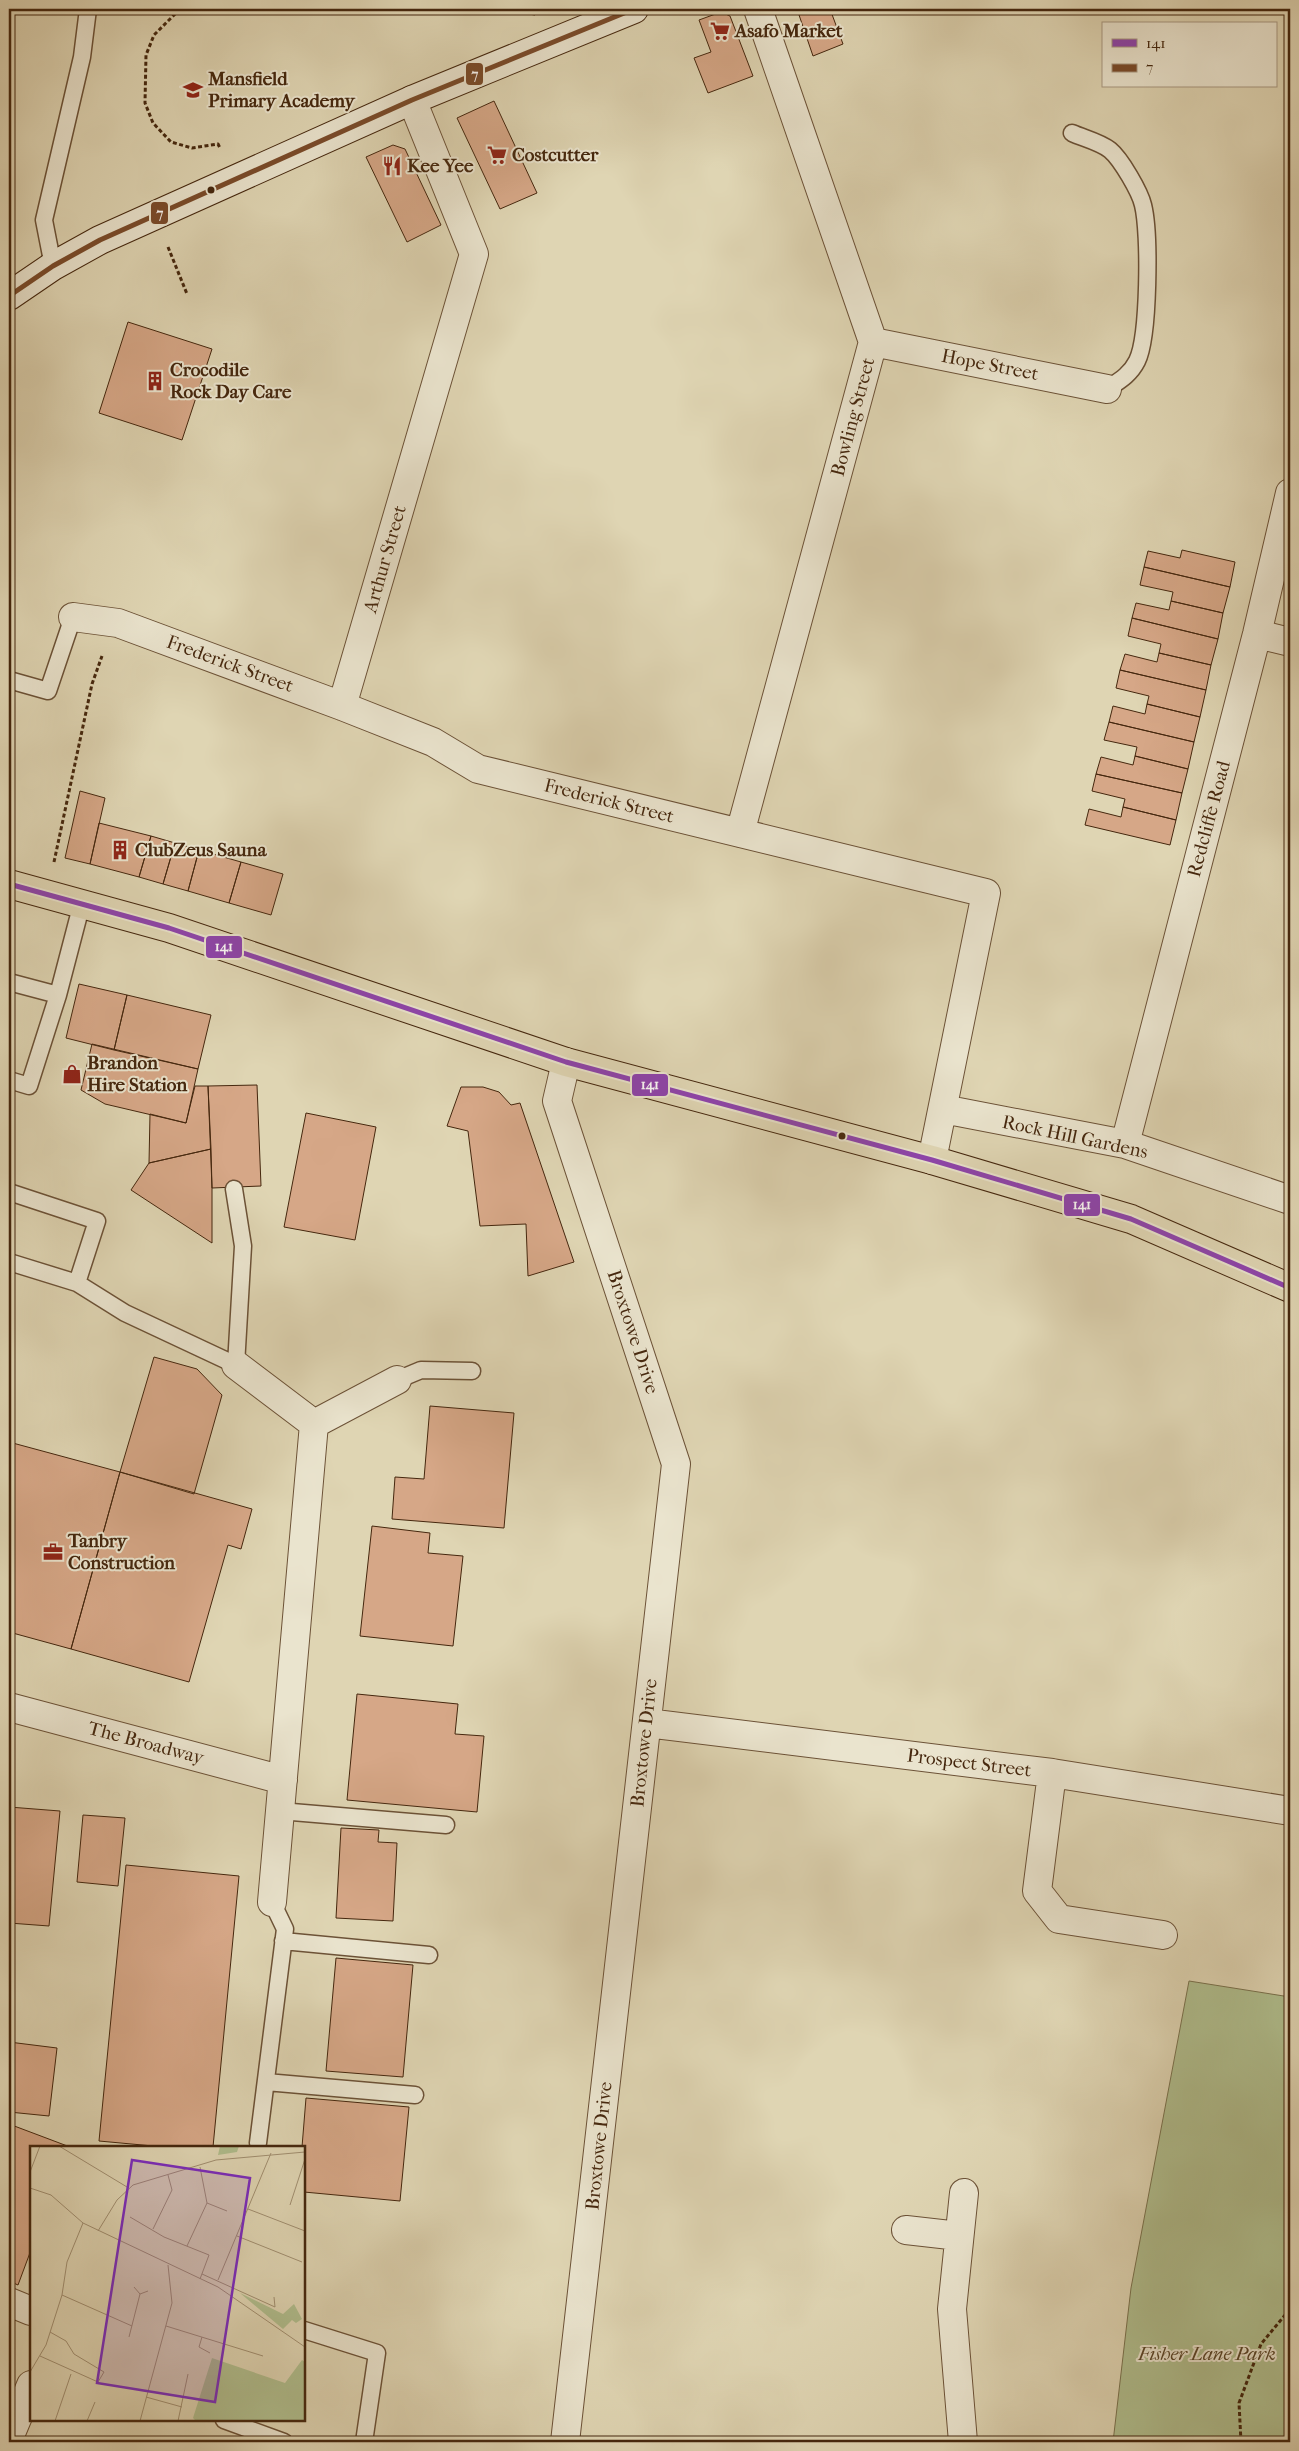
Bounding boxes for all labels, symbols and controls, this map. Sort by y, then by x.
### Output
supermarket icon: Asafo Market [709,20,731,42]
place label: Asafo Market [734,20,843,42]
legend [1102,22,1276,88]
text: 141 [1146,34,1166,52]
text: 7 [1146,58,1153,76]
line badge: 7 [465,62,484,86]
text: 7 [471,66,479,83]
place label: Mansfield Primary Academy [207,68,355,112]
school or university icon: Mansfield Primary Academy [182,79,204,101]
supermarket icon: Costcutter [486,144,508,166]
place label: Costcutter [512,144,599,166]
restaurant icon: Kee Yee [381,155,403,177]
place label: Kee Yee [407,155,474,177]
unlabelled marker [206,185,216,195]
line badge: 7 [150,201,169,225]
text: 7 [156,205,164,222]
street label: Hope Street [940,345,1041,385]
street label: Bowling Street [827,355,879,479]
place label: Crocodile Rock Day Care [170,359,292,403]
building icon: Crocodile Rock Day Care [144,370,166,392]
street label: Arthur Street [359,503,411,616]
street label: Frederick Street [164,631,297,697]
street label: Redcliffe Road [1183,758,1235,880]
street label: Frederick Street [542,774,676,828]
building icon: ClubZeus Sauna [109,839,131,861]
place label: ClubZeus Sauna [135,839,268,861]
line badge: 141 [205,935,243,959]
text: 141 [215,938,233,955]
place label: Brandon Hire Station [87,1052,188,1096]
shop icon: Brandon Hire Station [61,1063,83,1085]
line badge: 141 [631,1073,669,1097]
text: 141 [641,1076,659,1093]
street label: Rock Hill Gardens [1000,1111,1150,1163]
unlabelled marker [837,1131,847,1141]
line badge: 141 [1063,1193,1101,1217]
text: 141 [1073,1196,1091,1213]
street label: Broxtowe Drive [603,1267,663,1397]
place label: Tanbry Construction [67,1530,176,1574]
office icon: Tanbry Construction [42,1541,64,1563]
street label: Broxtowe Drive [626,1678,662,1808]
street label: The Broadway [86,1717,207,1769]
street label: Prospect Street [906,1744,1033,1782]
street label: Broxtowe Drive [581,2081,617,2211]
inset map [30,2146,305,2421]
park label: Fisher Lane Park [1137,2343,1276,2365]

